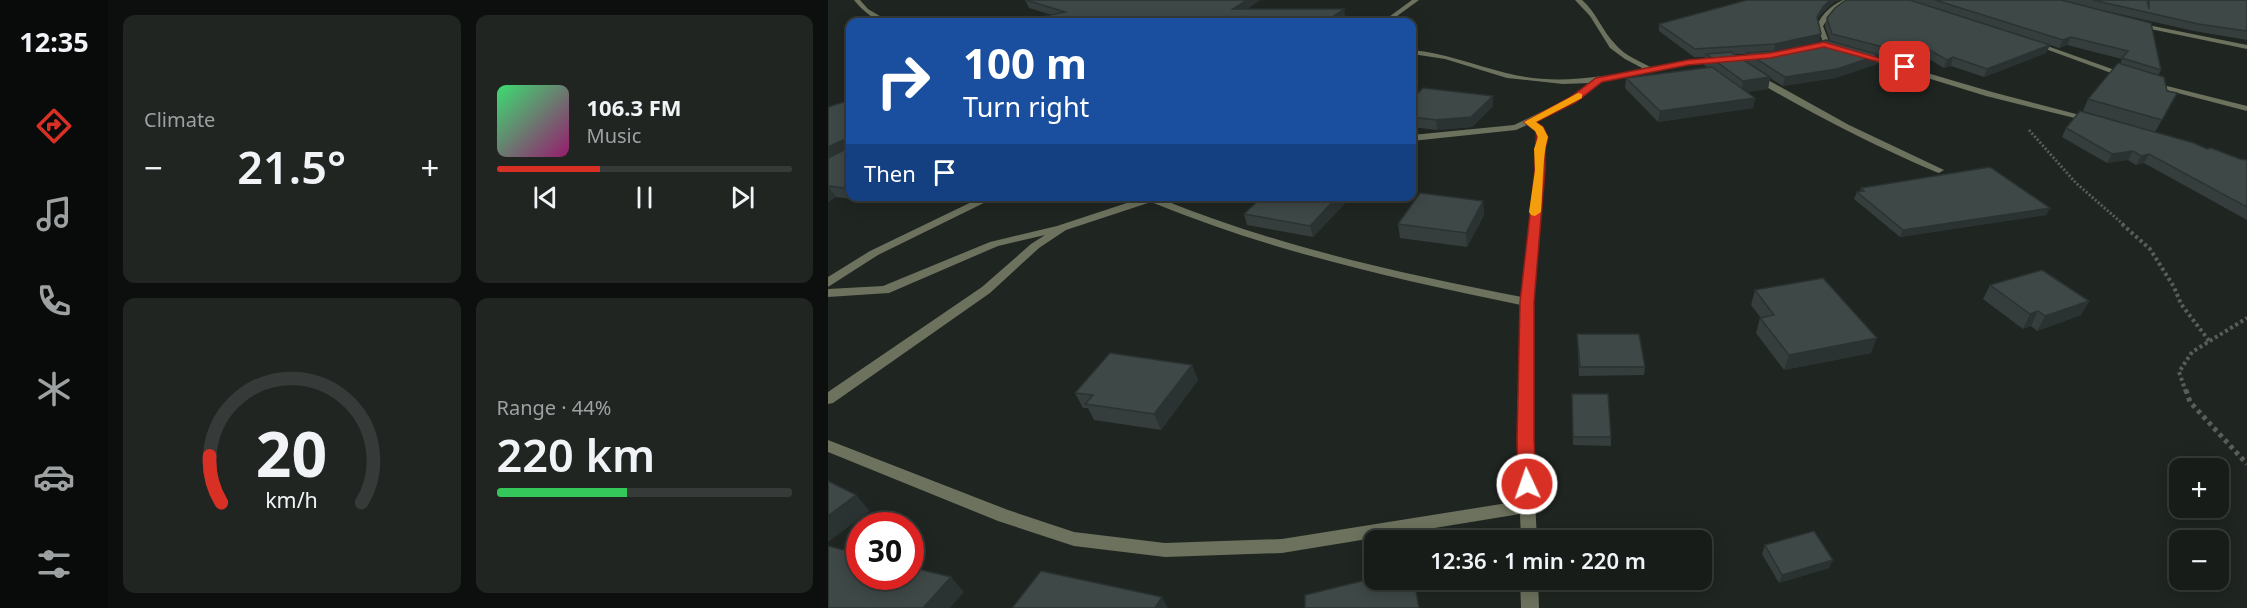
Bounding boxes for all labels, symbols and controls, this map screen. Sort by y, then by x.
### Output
text: 12:35 [19,23,89,60]
text: 100 m [963,34,1087,91]
pin [1879,41,1930,92]
icon: right [864,42,942,120]
icon: arrive [1888,50,1921,83]
text: Turn right [963,88,1089,125]
text: 106.3 FM [587,92,682,122]
icon: directions [33,105,75,147]
text: Climate [144,106,215,133]
text: Music [587,122,641,149]
text: 21.5° [237,136,346,197]
text: − [144,145,163,190]
text: + [421,145,440,190]
icon: arrive [928,156,961,189]
text: Then [864,158,916,188]
icon: previous [529,181,562,214]
icon: pause [628,181,661,214]
icon: next [726,181,759,214]
icon: music [33,193,75,235]
icon: phone [33,280,75,322]
icon: climate [33,368,75,410]
text: Range · 44% [497,394,611,421]
text: 20 [256,410,327,495]
text: 220 km [497,424,655,485]
position arrow [1495,452,1559,516]
icon: car [33,456,75,498]
map controls [2169,458,2229,590]
button: + [2169,458,2229,518]
text: km/h [265,485,318,514]
speed limit sign: 30 [846,512,924,590]
button: − [2169,530,2229,590]
icon: filters [33,543,75,585]
text: 12:36 · 1 min · 220 m [1430,545,1646,575]

